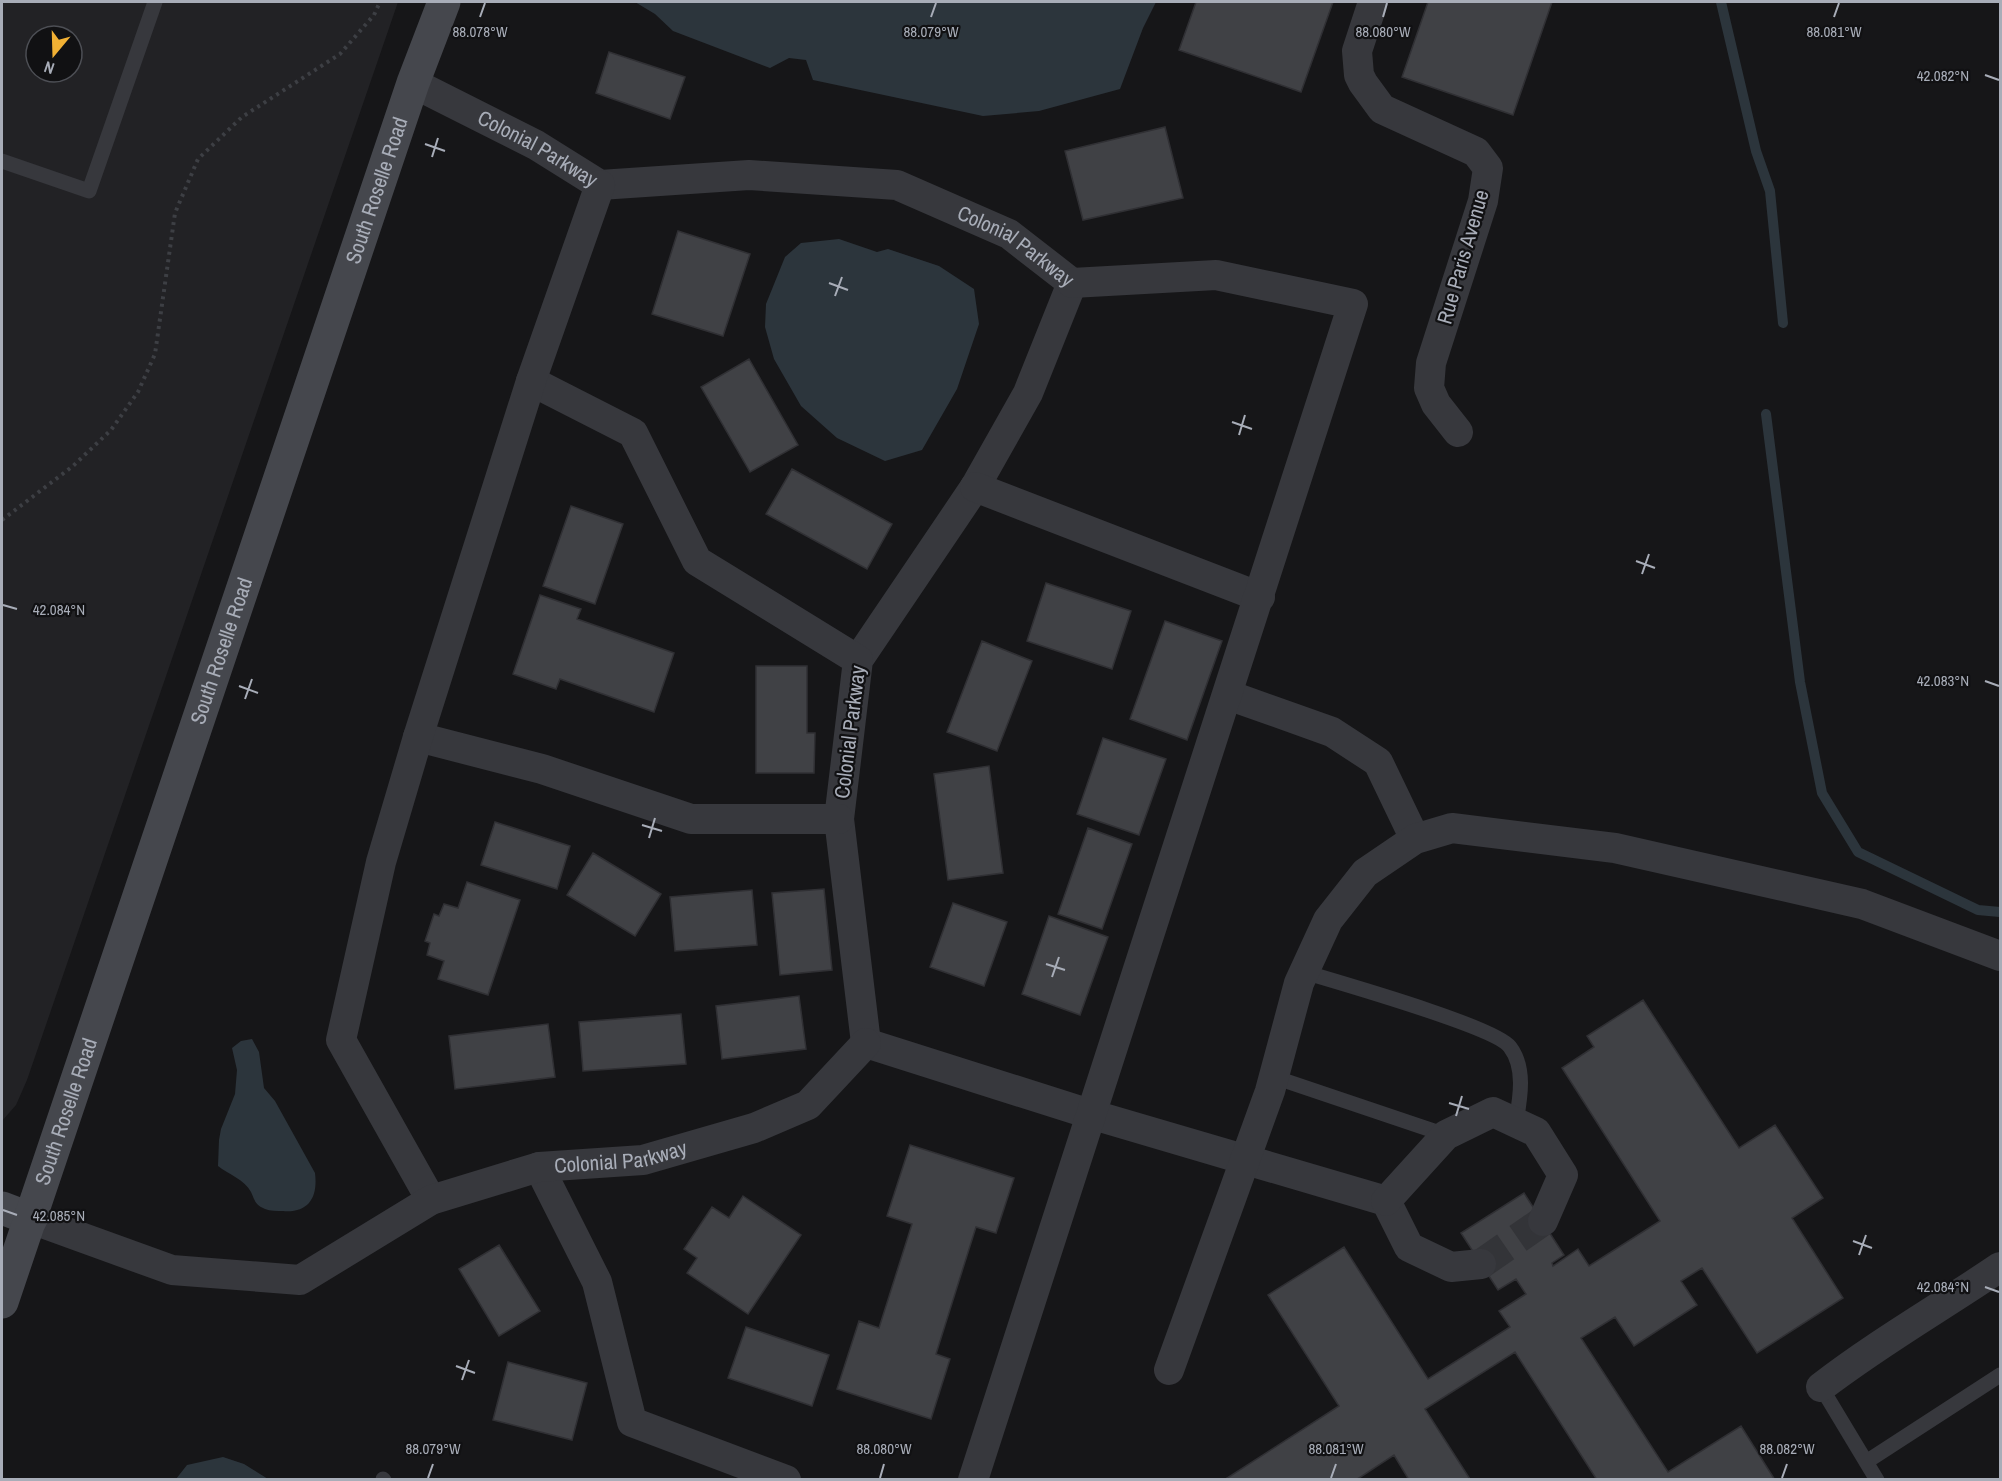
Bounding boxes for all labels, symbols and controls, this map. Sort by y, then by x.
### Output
text: 88.078°W [452,21,508,42]
text: 88.079°W [903,21,959,42]
text: 88.080°W [1355,21,1411,42]
text: 88.081°W [1806,21,1862,42]
north arrow [24,24,84,84]
text: N [41,56,57,80]
text: 42.082°N [1917,65,1969,86]
street label: Colonial Parkway [473,103,604,194]
street label: South Roselle Road [338,113,415,268]
street label: Rue Paris Avenue [1429,186,1496,327]
street label: Colonial Parkway [953,198,1081,294]
street label: South Roselle Road [183,574,259,728]
text: 42.084°N [33,599,85,620]
street label: Colonial Parkway [827,663,872,800]
text: 42.083°N [1917,670,1969,691]
street label: South Roselle Road [28,1034,104,1189]
street label: Colonial Parkway [553,1133,691,1180]
text: 42.085°N [33,1205,85,1226]
text: 42.084°N [1917,1276,1969,1297]
text: 88.079°W [405,1438,461,1459]
text: 88.080°W [856,1438,912,1459]
text: 88.081°W [1308,1438,1364,1459]
text: 88.082°W [1759,1438,1815,1459]

